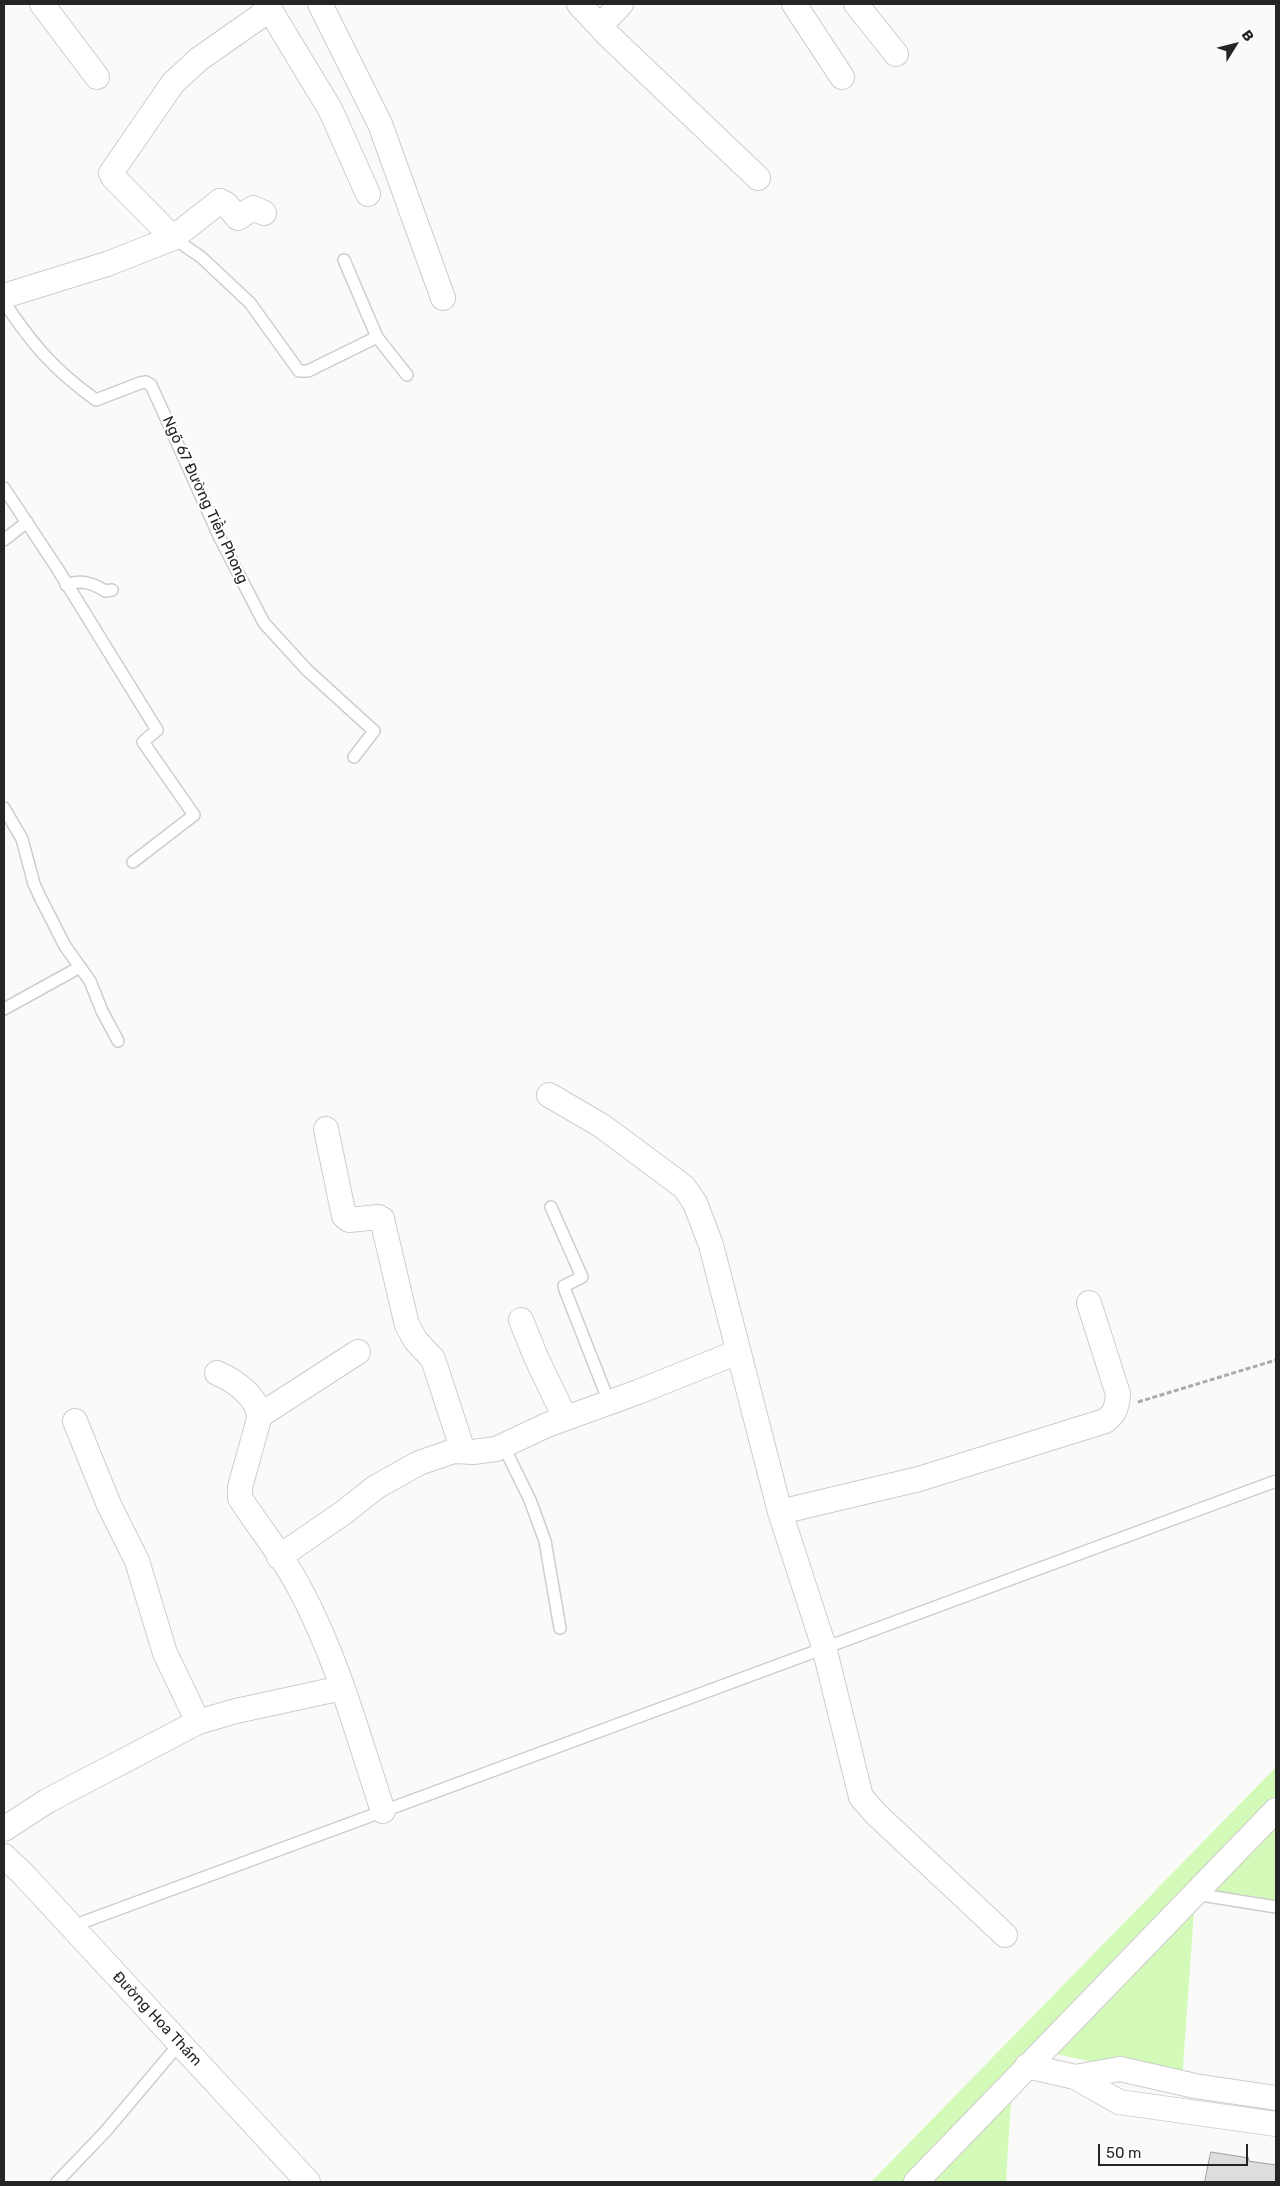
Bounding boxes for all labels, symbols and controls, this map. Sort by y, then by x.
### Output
north arrow [1210,20,1260,70]
text: B [1238,27,1257,45]
street label: Ngõ 67 Đường Tiền Phong [158,413,252,587]
street label: Đường Hoa Thám [109,1968,205,2070]
scale bar [1100,2134,1250,2166]
text: 50 m [1106,2144,1141,2162]

